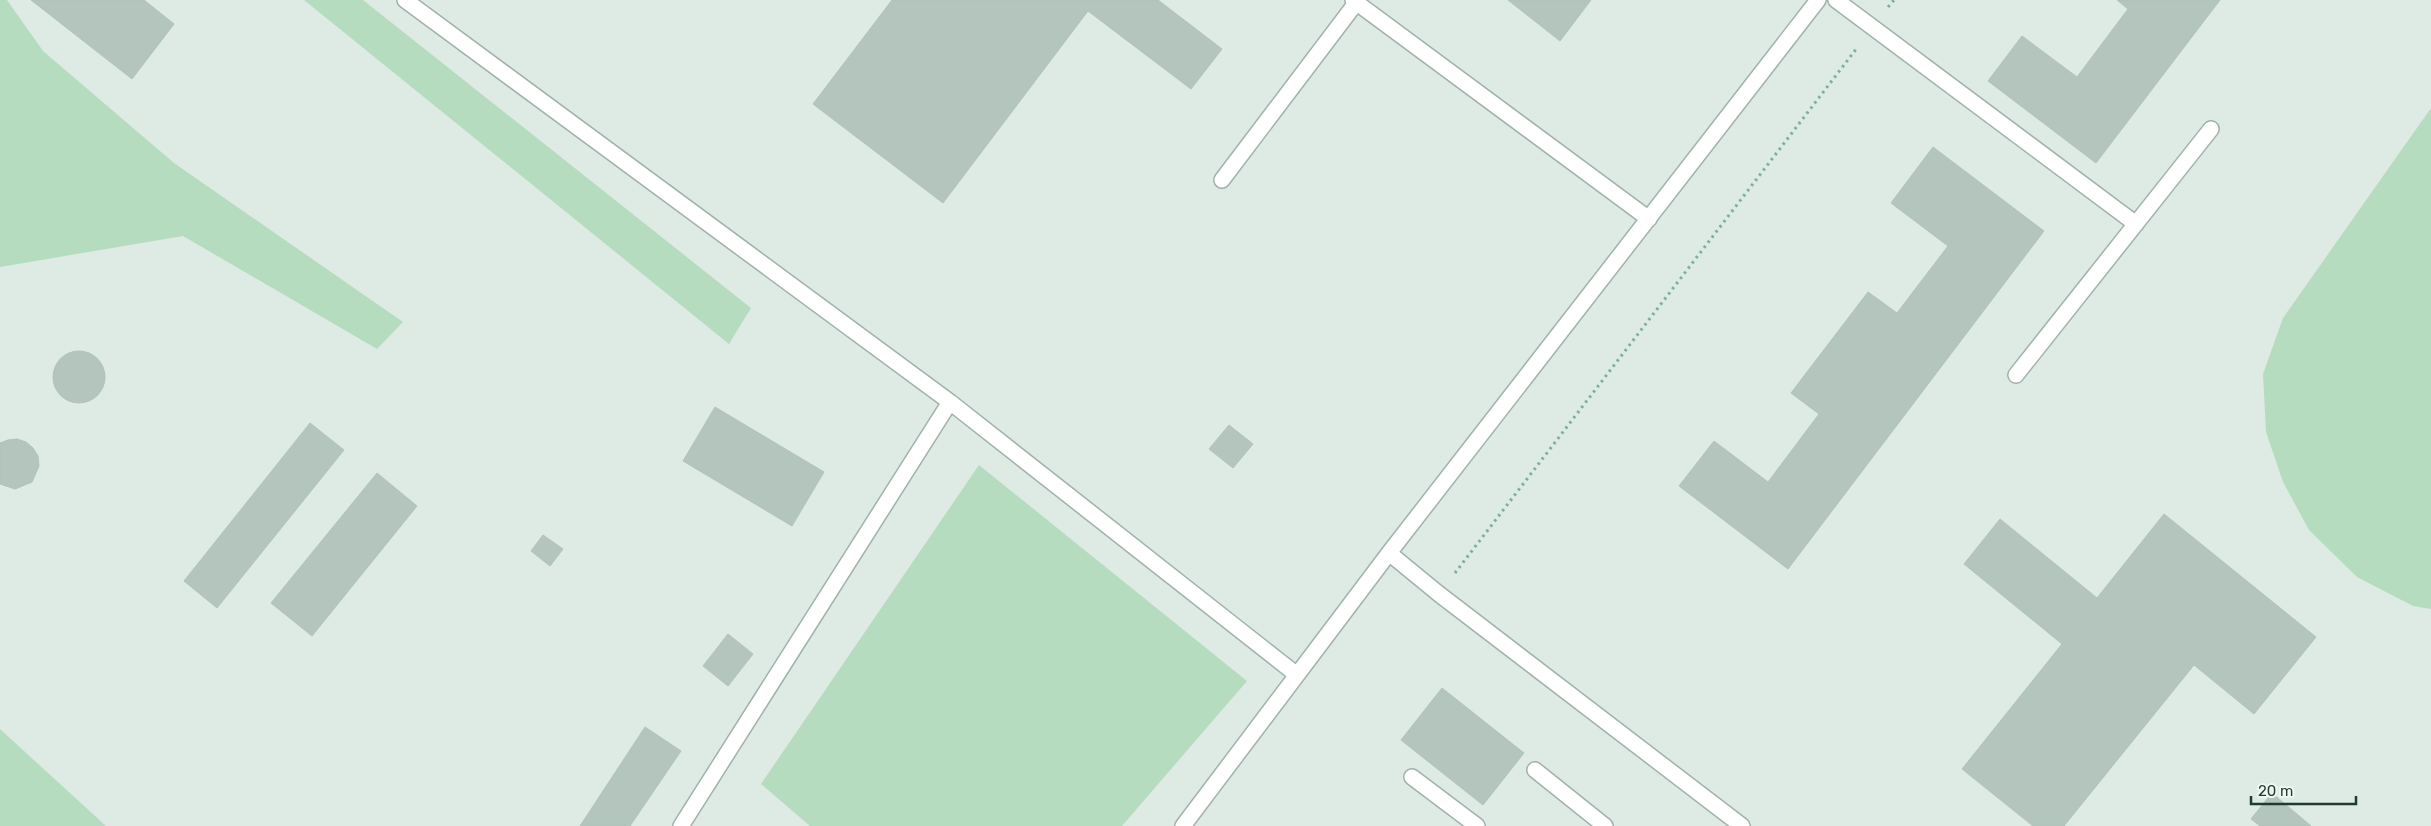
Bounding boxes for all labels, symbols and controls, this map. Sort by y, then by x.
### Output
scale bar [2251,774,2356,806]
text: 20 m [2258,782,2293,800]

